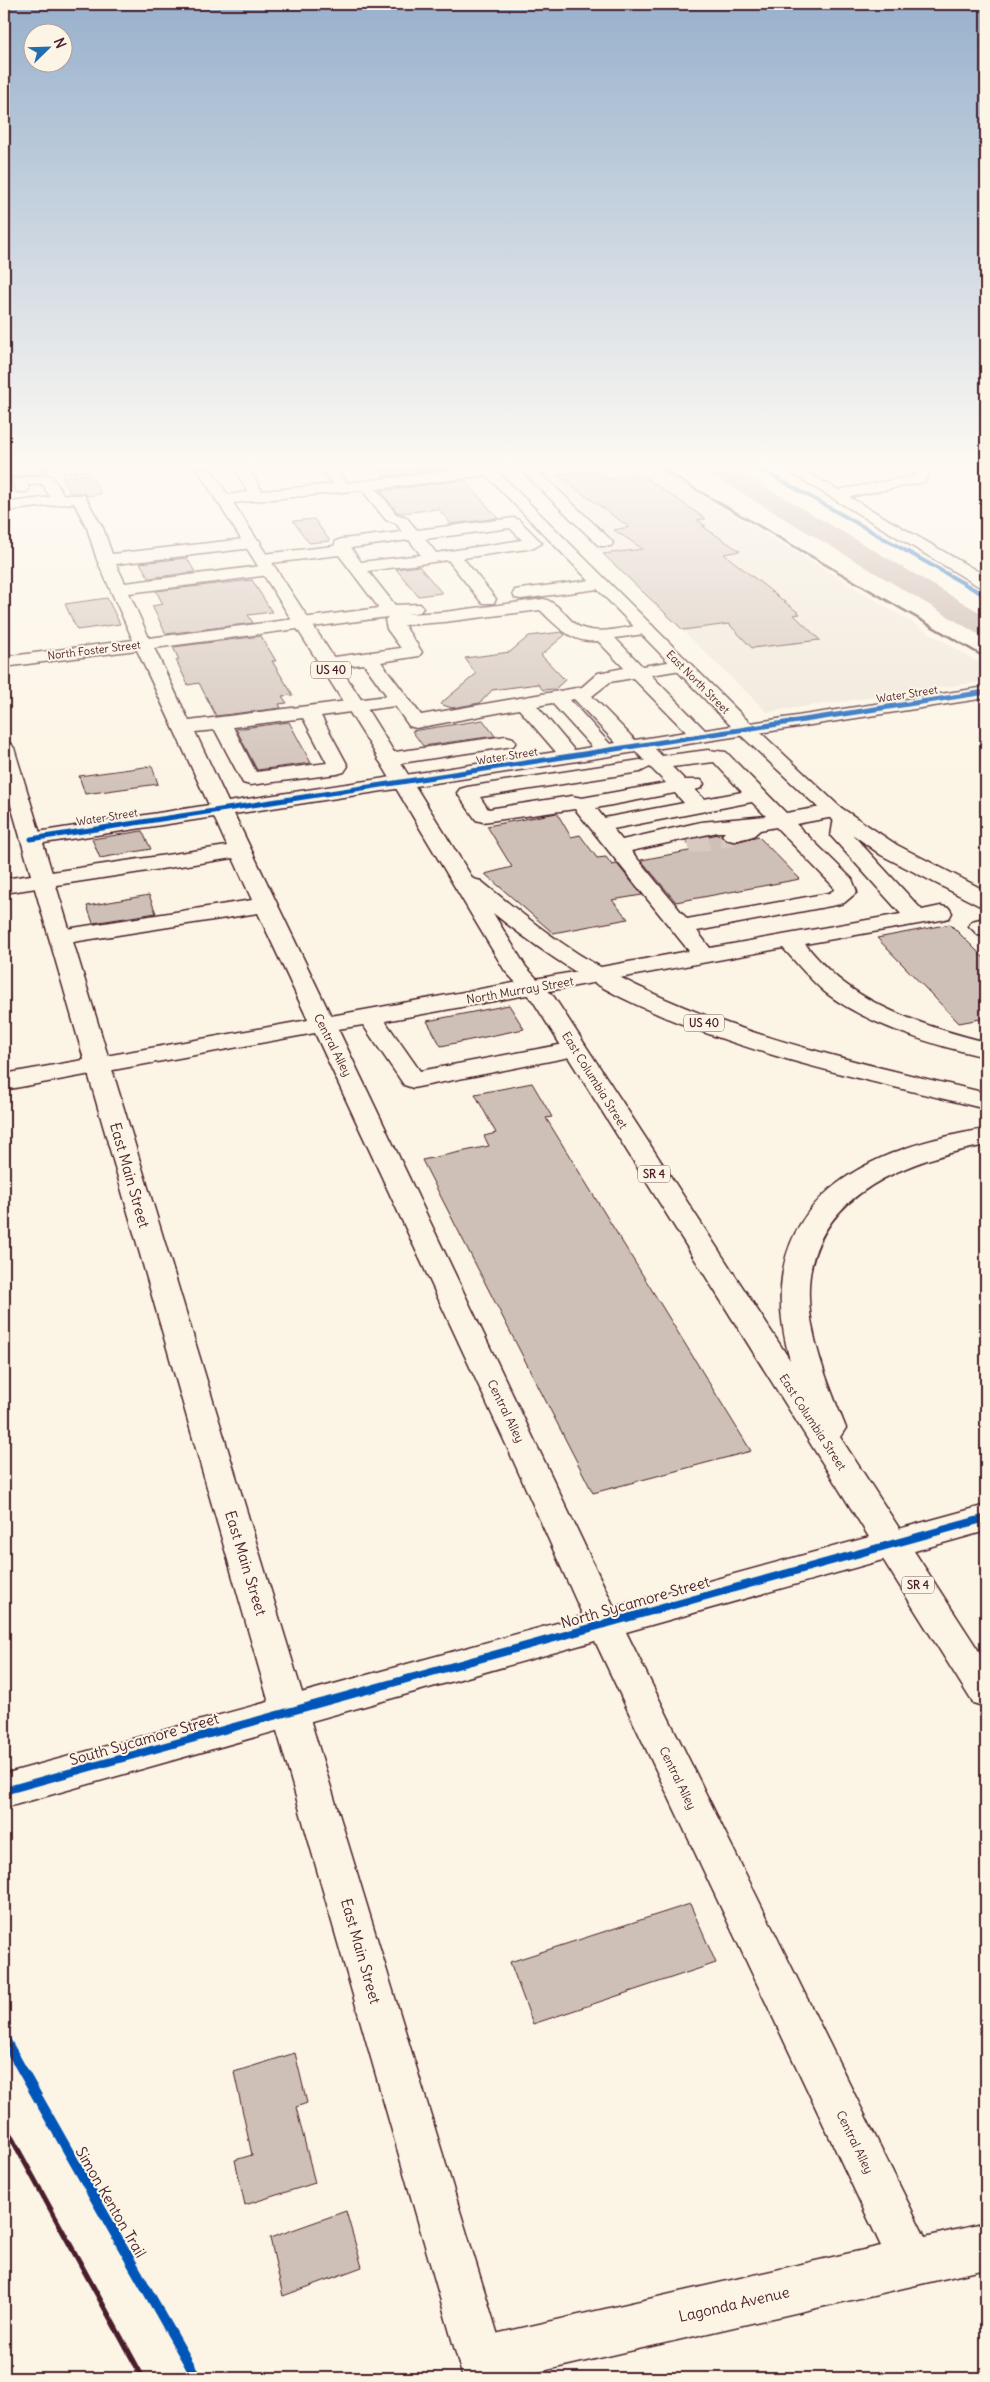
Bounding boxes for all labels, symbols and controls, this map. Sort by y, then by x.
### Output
north arrow [22,22,72,72]
text: N [50,35,70,51]
street label: North Foster Street [47,637,142,663]
street label: East North Street [663,647,733,717]
road number: US 40 [311,662,351,678]
street label: Water Street [875,682,939,706]
street label: Water Street [475,744,539,768]
street label: Water Street [75,805,139,829]
street label: North Murray Street [465,973,575,1007]
street label: Central Alley [311,1011,355,1079]
road number: US 40 [684,1014,724,1032]
street label: East Columbia Street [559,1029,631,1131]
street label: East Main Street [106,1120,154,1230]
road number: SR 4 [638,1166,670,1182]
street label: East Columbia Street [776,1371,850,1473]
street label: Central Alley [484,1377,528,1445]
street label: East Main Street [221,1508,271,1618]
street label: North Sycamore Street [558,1572,712,1632]
road number: SR 4 [902,1576,934,1594]
street label: South Sycamore Street [67,1709,221,1769]
street label: Central Alley [656,1744,700,1812]
street label: East Main Street [337,1896,385,2006]
street label: Central Alley [833,2108,877,2176]
street label: Simon Kenton Trail [72,2143,150,2261]
street label: Lagonda Avenue [677,2282,791,2326]

